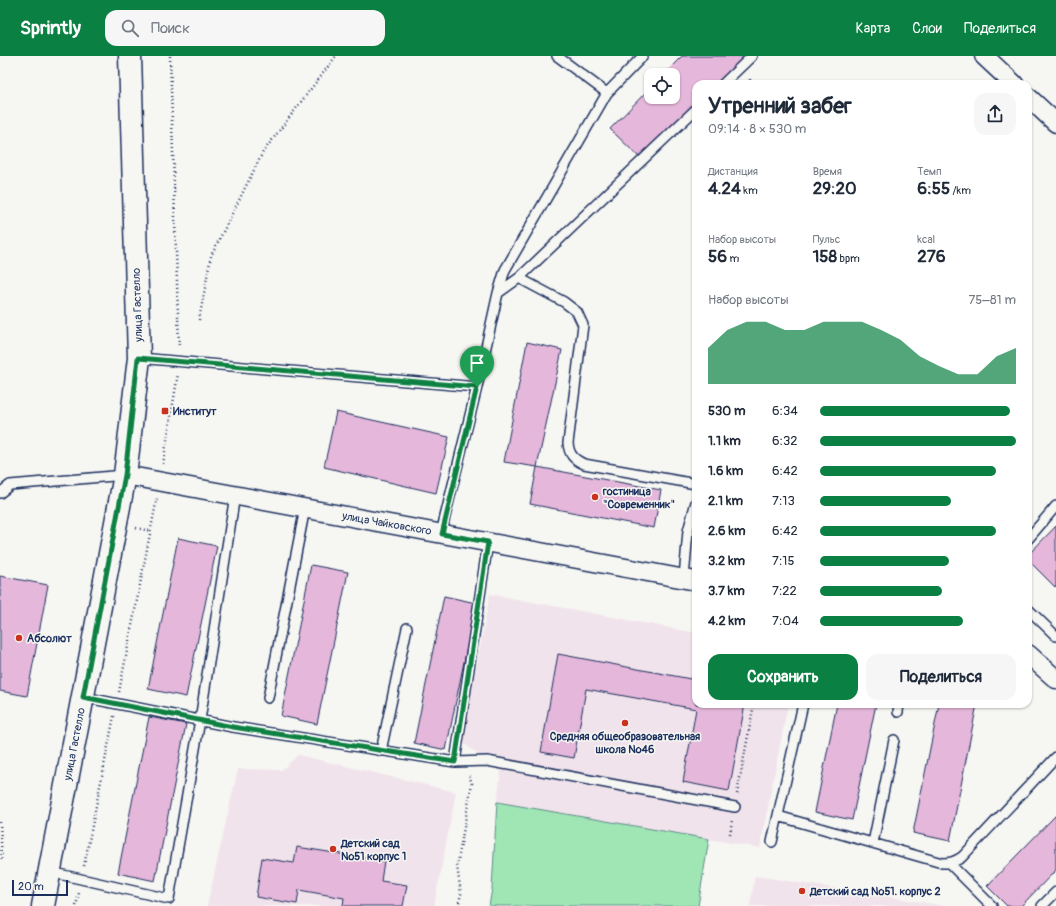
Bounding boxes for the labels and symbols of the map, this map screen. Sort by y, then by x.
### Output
street label: улица Гастелло [130,268,145,343]
pin [460,346,494,387]
place label: Институт [173,405,217,418]
marker: Институт [160,406,170,416]
place label: гостиница "Современник" [602,485,675,511]
marker: гостиница "Современник" [590,492,600,502]
street label: улица Чайковского [340,509,433,538]
place label: Абсолют [27,632,72,645]
marker: Абсолют [14,633,24,643]
street label: улица Гастелло [61,706,88,783]
marker: Средняя общеобразовательная школа №46 [620,718,630,728]
place label: Средняя общеобразовательная школа №46 [550,730,700,756]
place label: Детский сад №51 корпус 1 [340,837,406,863]
marker: Детский сад №51 корпус 1 [328,844,338,854]
scale bar [12,878,68,897]
place label: Детский сад №51. корпус 2 [809,885,941,898]
marker: Детский сад №51. корпус 2 [797,886,807,896]

